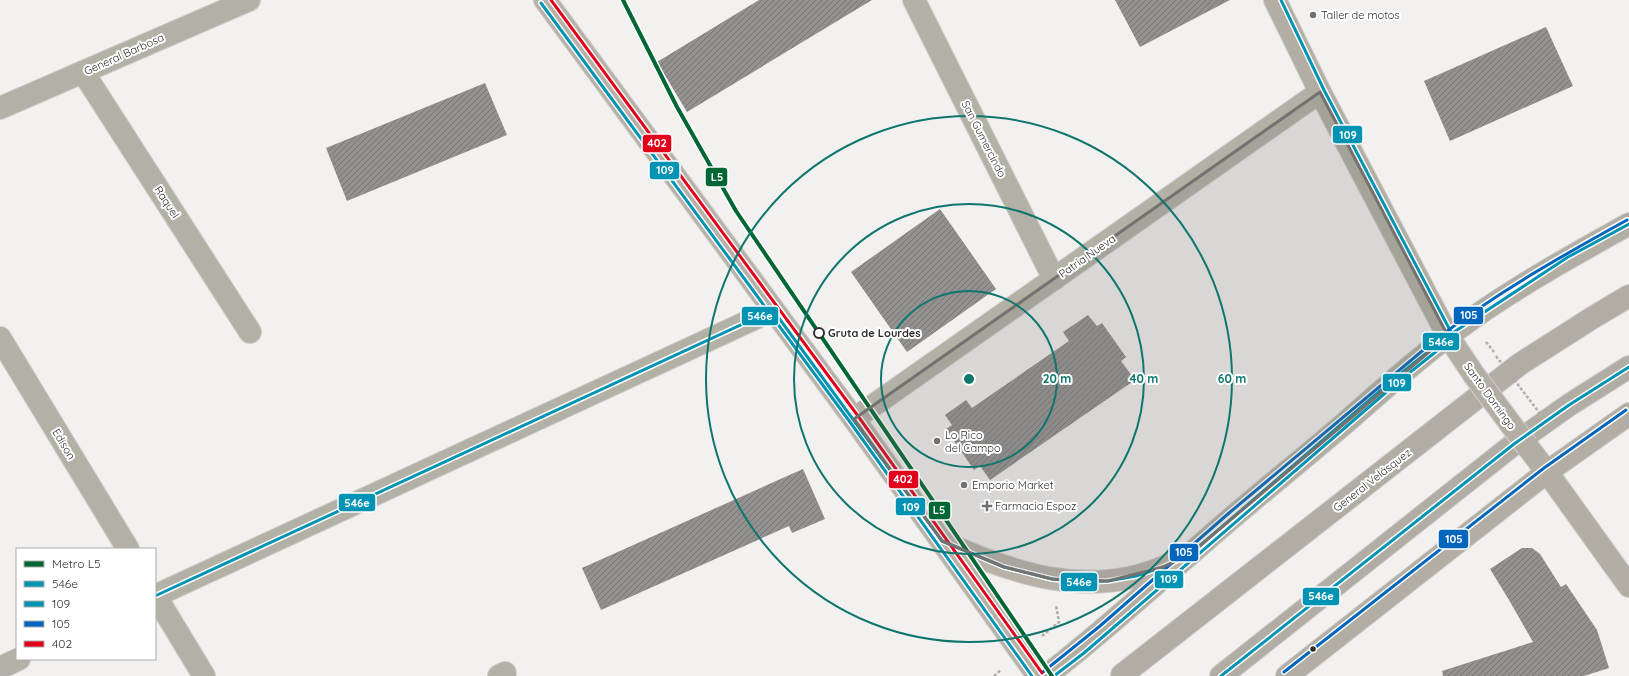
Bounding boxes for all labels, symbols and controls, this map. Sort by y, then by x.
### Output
place label: Taller de motos [1321,8,1400,22]
marker: Taller de motos [1308,10,1318,20]
street label: General Barbosa [82,30,166,78]
street label: San Gumercindo [959,98,1009,180]
line badge: 109 [1332,125,1363,144]
text: 109 [1339,128,1357,142]
line badge: 402 [642,134,672,153]
text: 402 [647,136,667,150]
line badge: 109 [649,161,680,180]
text: 109 [656,163,674,177]
line badge: L5 [705,167,728,187]
text: L5 [711,170,723,184]
street label: Raquel [151,183,183,221]
street label: Patria Nueva [1056,231,1118,281]
line badge: 546e [741,306,779,326]
line badge: 105 [1453,306,1484,325]
text: 105 [1460,308,1478,322]
text: 546e [747,309,773,323]
place label: Gruta de Lourdes [828,326,921,340]
marker: Gruta de Lourdes [813,327,825,339]
line badge: 546e [1422,332,1460,351]
text: 546e [1428,335,1454,349]
street label: Santo Domingo [1461,360,1519,432]
text: 20 m [1043,371,1071,386]
text: 40 m [1130,371,1158,386]
text: 60 m [1218,371,1246,386]
centre of rings [962,372,976,386]
line badge: 109 [1382,373,1412,392]
text: 109 [1388,376,1406,390]
street label: Edison [49,426,79,462]
place label: Lo Rico del Campo [945,428,1001,455]
marker: Lo Rico del Campo [932,436,942,446]
street label: General Velásquez [1330,445,1414,515]
line badge: 402 [888,470,919,489]
text: 402 [893,472,913,486]
place label: Emporio Market [972,478,1054,492]
marker: Emporio Market [959,480,969,490]
line badge: 546e [338,493,376,512]
text: 546e [344,496,370,510]
line badge: 109 [895,497,926,516]
place label: Farmacia Espoz [995,499,1076,513]
text: 109 [902,500,920,514]
line badge: L5 [928,501,951,520]
marker: Farmacia Espoz [982,501,992,511]
text: L5 [933,503,945,517]
line badge: 105 [1438,529,1469,549]
text: 105 [1445,532,1463,546]
line badge: 105 [1169,543,1199,562]
text: 105 [1175,545,1193,559]
legend [16,548,156,660]
text: Metro L5 [52,556,101,571]
line badge: 109 [1154,570,1184,589]
line badge: 546e [1060,572,1098,592]
text: 109 [1160,572,1178,586]
text: 546e [1066,575,1092,589]
text: 546e [52,576,78,591]
line badge: 546e [1302,587,1340,606]
text: 546e [1308,589,1334,603]
text: 109 [52,596,71,611]
text: 105 [52,616,70,631]
text: 402 [52,636,72,651]
unlabelled marker [1308,644,1318,654]

